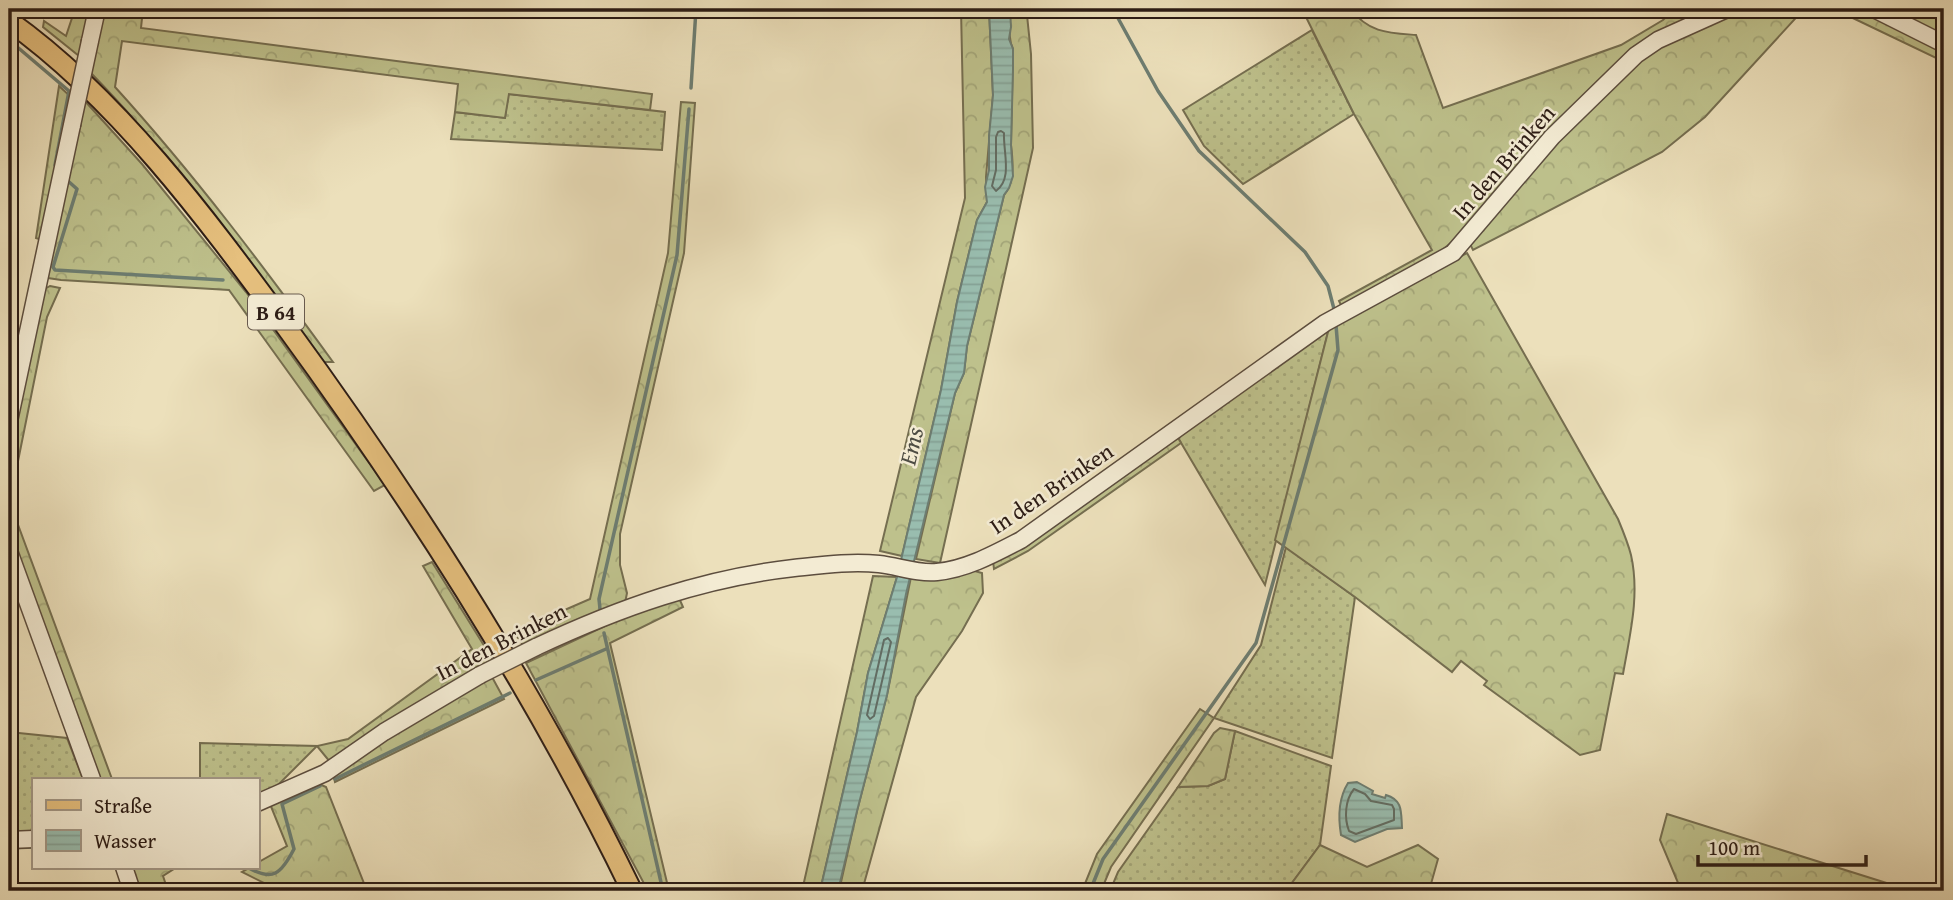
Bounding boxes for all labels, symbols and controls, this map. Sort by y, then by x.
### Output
street label: In den Brinken [1444,97,1562,227]
road number: B 64 [248,294,304,330]
water label: Ems [889,423,932,469]
street label: In den Brinken [983,434,1120,542]
street label: In den Brinken [430,594,572,688]
legend [32,778,259,869]
text: Straße [94,790,152,821]
scale bar [1698,823,1866,867]
text: Wasser [94,825,156,856]
text: 100 m [1708,832,1760,863]

